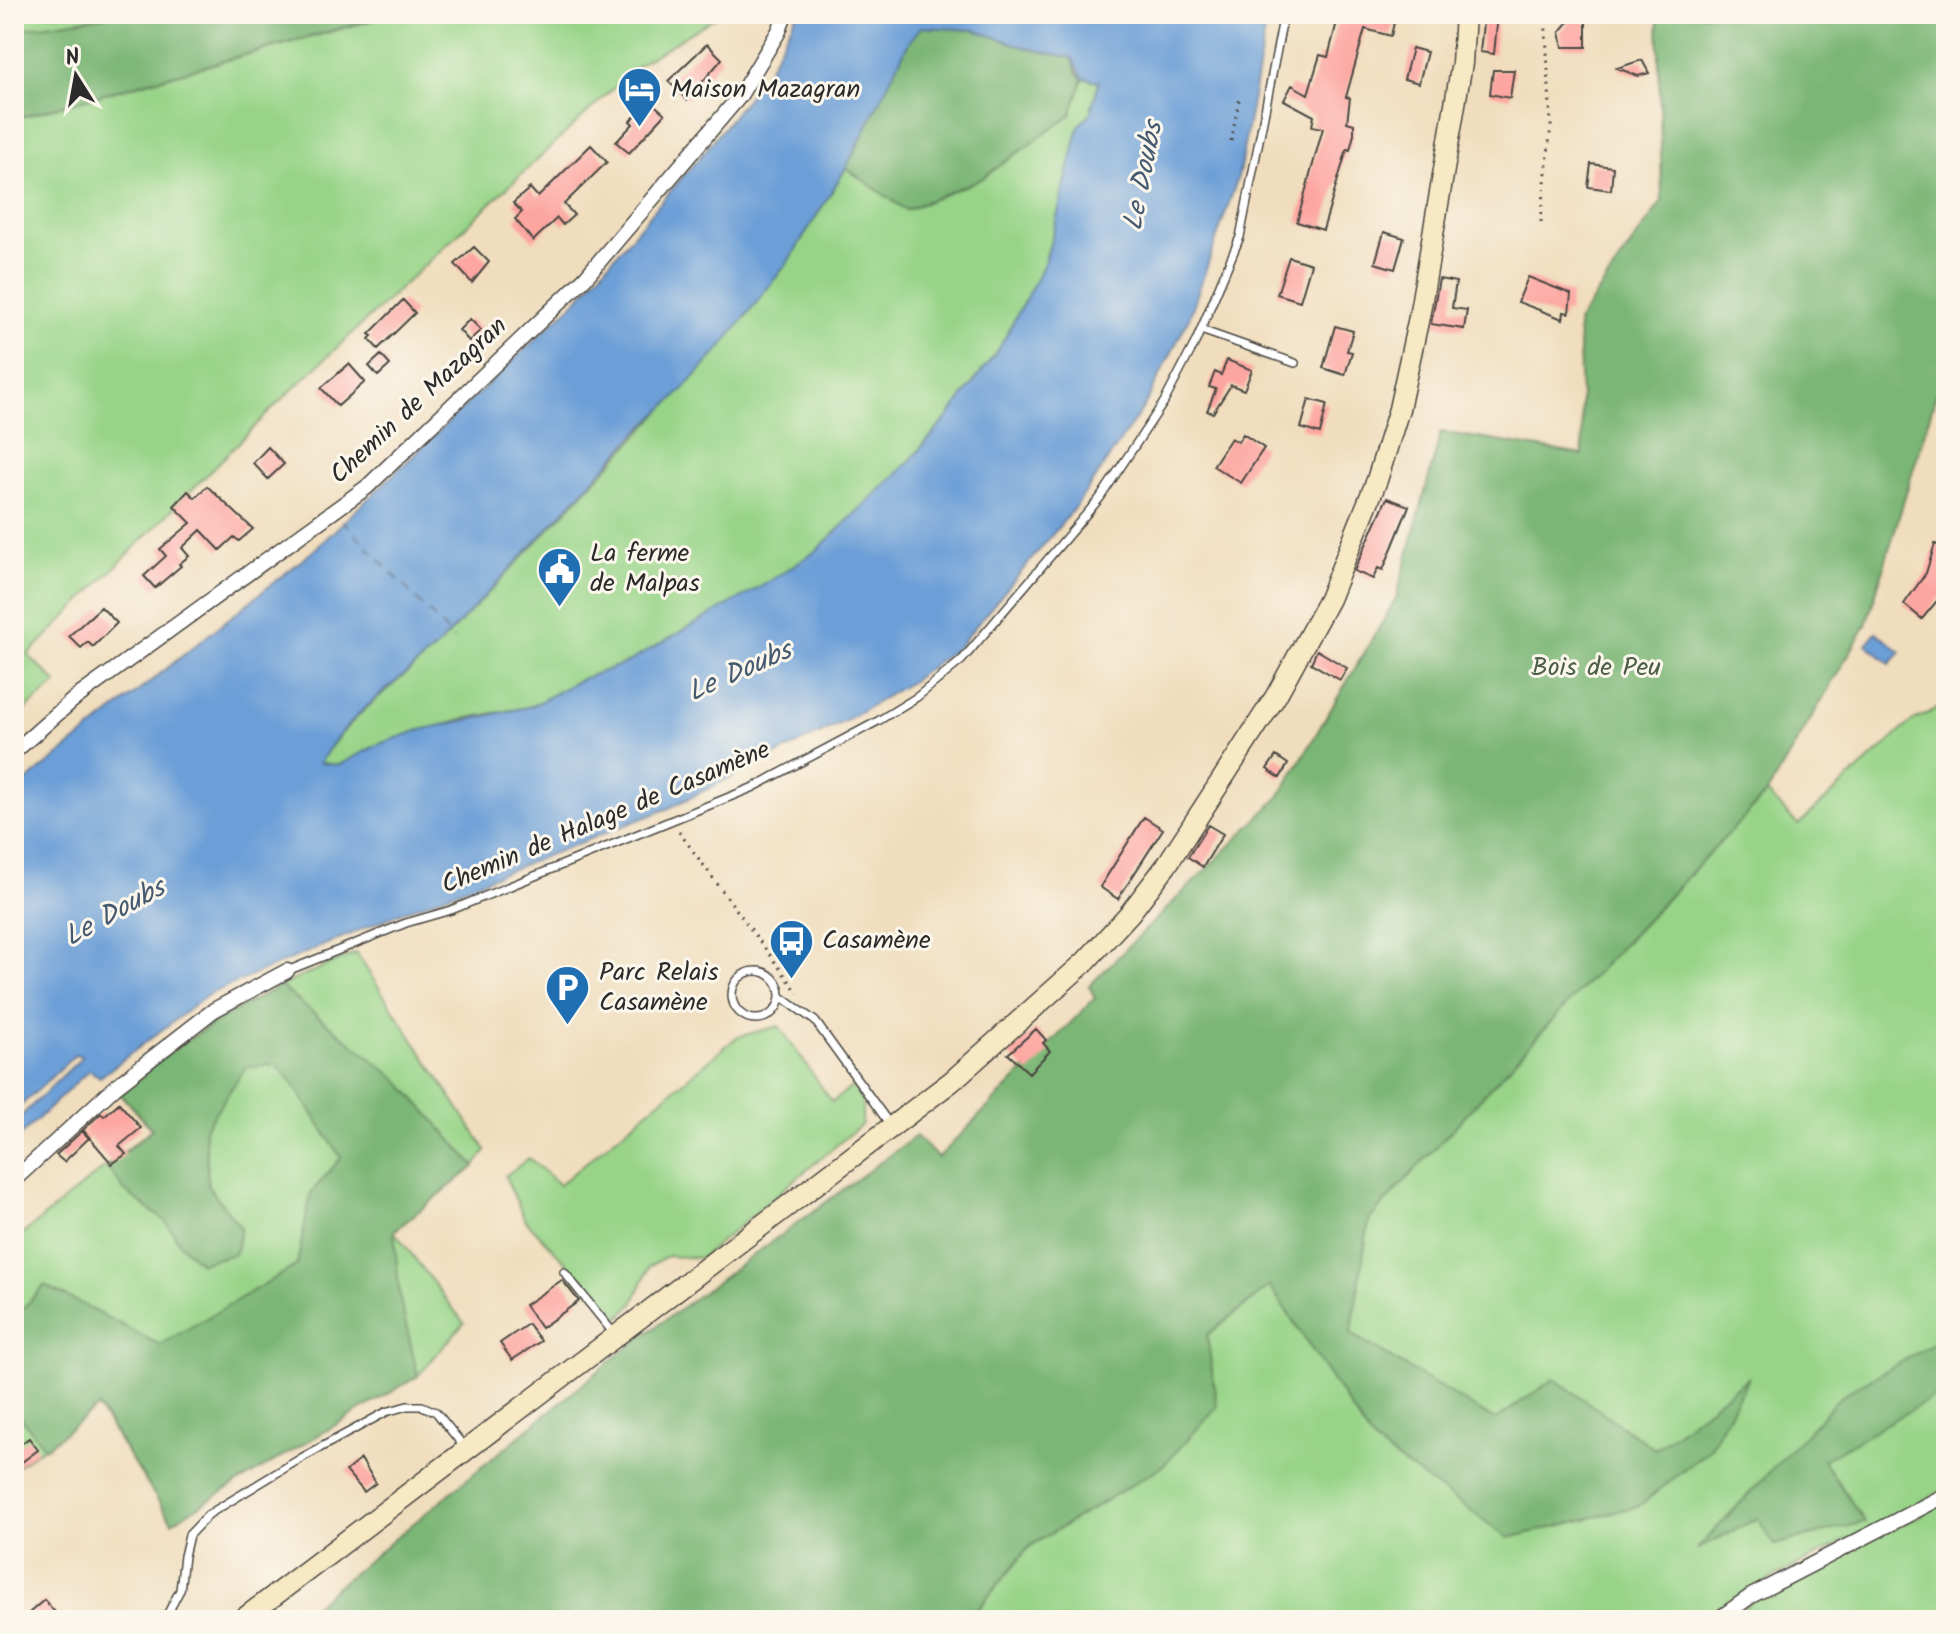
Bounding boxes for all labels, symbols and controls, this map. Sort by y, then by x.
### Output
north arrow [36,36,116,116]
text: N [63,40,83,77]
hotel icon: Maison Mazagran [616,66,664,129]
place label: Maison Mazagran [671,69,860,111]
water label: Le Doubs [1111,115,1177,234]
street label: Chemin de Mazagran [320,307,518,495]
place label: La ferme de Malpas [590,533,700,605]
public building icon: La ferme de Malpas [535,545,583,608]
water label: Le Doubs [681,628,802,715]
park label: Bois de Peu [1531,647,1661,689]
street label: Chemin de Halage de Casamène [435,729,777,906]
water label: Le Doubs [56,865,177,959]
bus stop icon: Casamène [767,917,815,980]
place label: Casamène [822,920,931,962]
place label: Parc Relais Casamène [599,952,719,1024]
parking icon: Parc Relais Casamène [544,964,592,1027]

